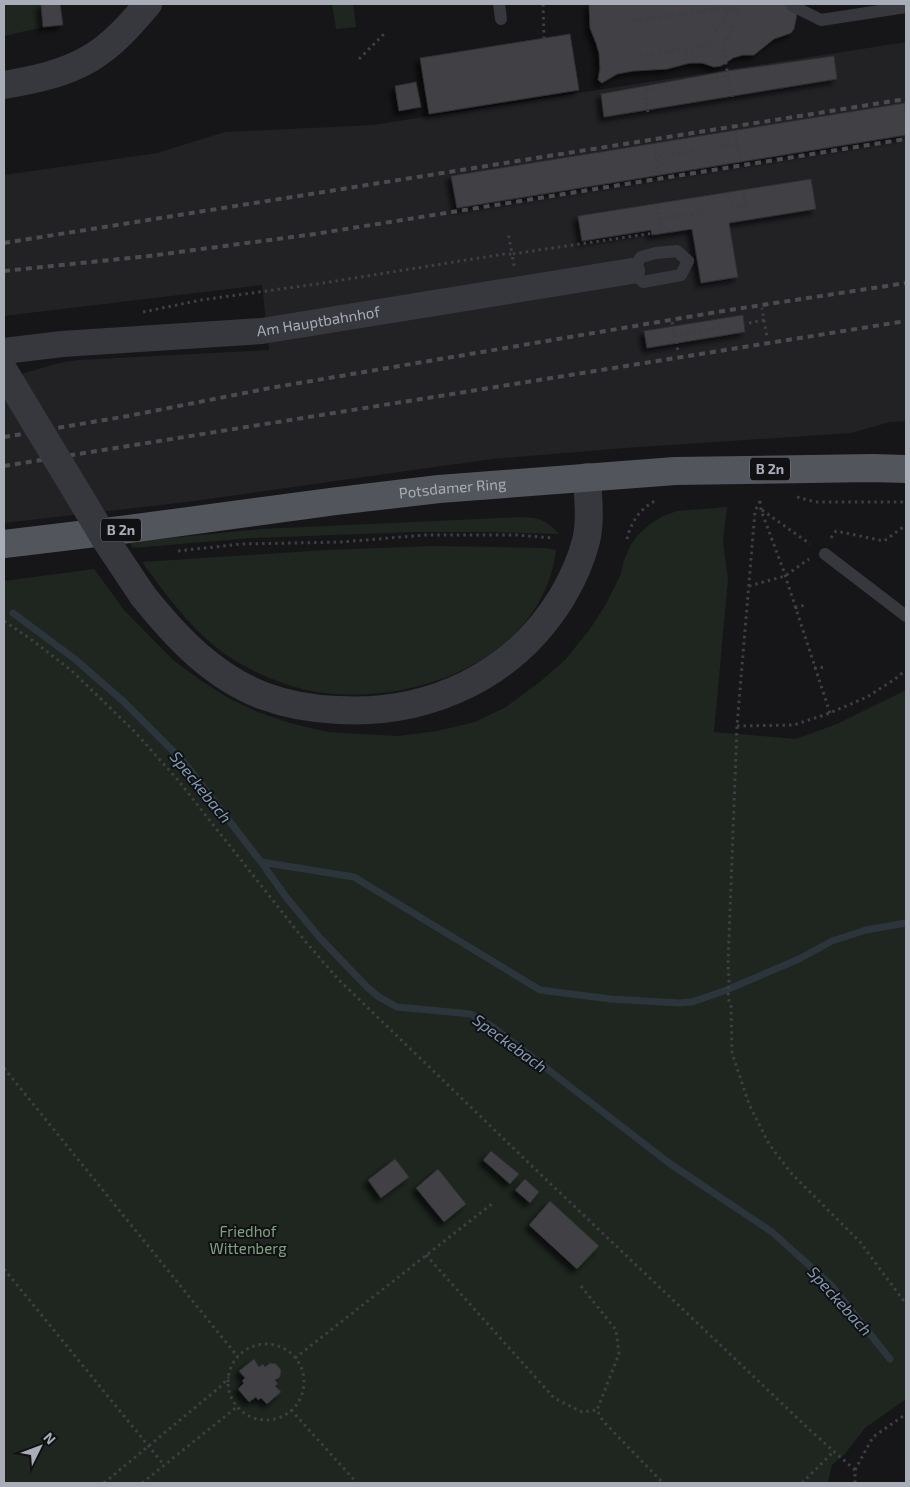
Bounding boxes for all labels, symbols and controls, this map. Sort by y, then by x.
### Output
street label: Am Hauptbahnhof [256,302,381,339]
road number: B 2n [750,458,790,480]
street label: Potsdamer Ring [398,474,507,502]
road number: B 2n [101,518,141,542]
water label: Speckebach [167,747,236,826]
water label: Speckebach [470,1009,551,1076]
park label: Friedhof Wittenberg [209,1222,287,1257]
water label: Speckebach [804,1262,876,1339]
north arrow [15,1422,65,1472]
text: N [40,1429,60,1447]

